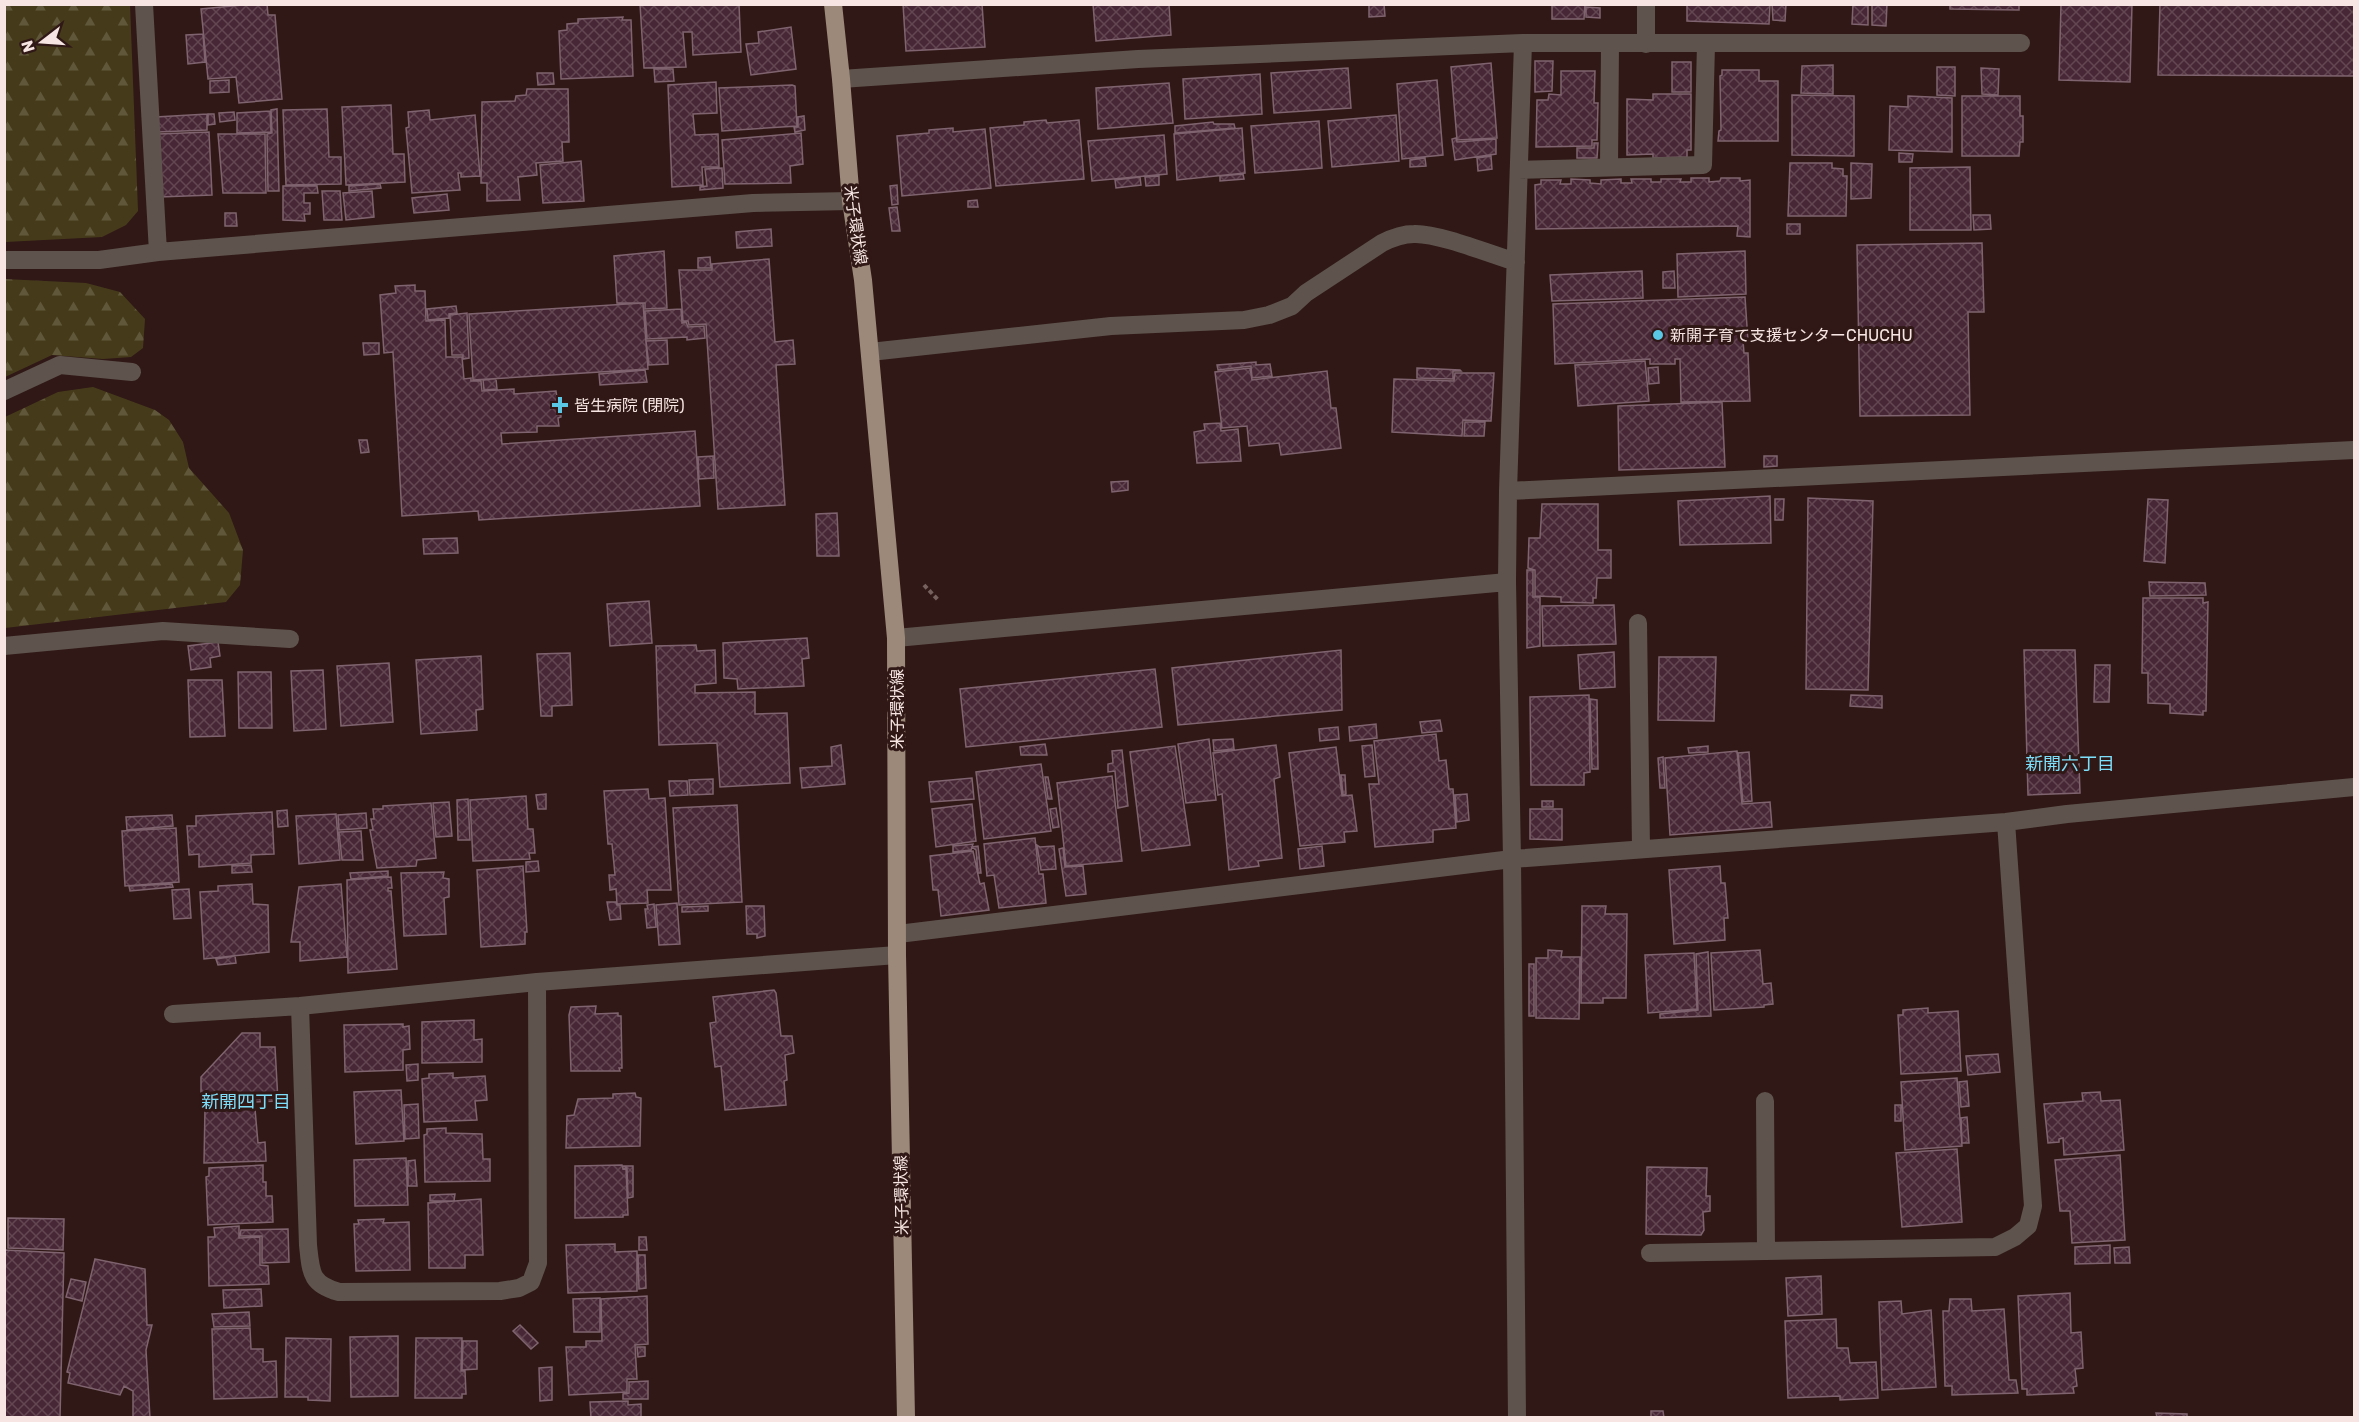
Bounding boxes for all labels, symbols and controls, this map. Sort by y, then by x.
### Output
north arrow [12,12,72,72]
text: N [17,38,39,55]
street label: 米子環状線 [841,184,870,266]
place label: 新開子育て支援センターCHUCHU [1670,326,1913,345]
marker: 新開子育て支援センターCHUCHU [1651,328,1665,342]
marker: 皆生病院 (閉院) [551,396,569,414]
place label: 皆生病院 (閉院) [574,396,685,415]
street label: 米子環状線 [888,669,907,749]
district label: 新開六丁目 [2025,753,2115,775]
district label: 新開四丁目 [201,1091,291,1113]
street label: 米子環状線 [891,1155,912,1235]

